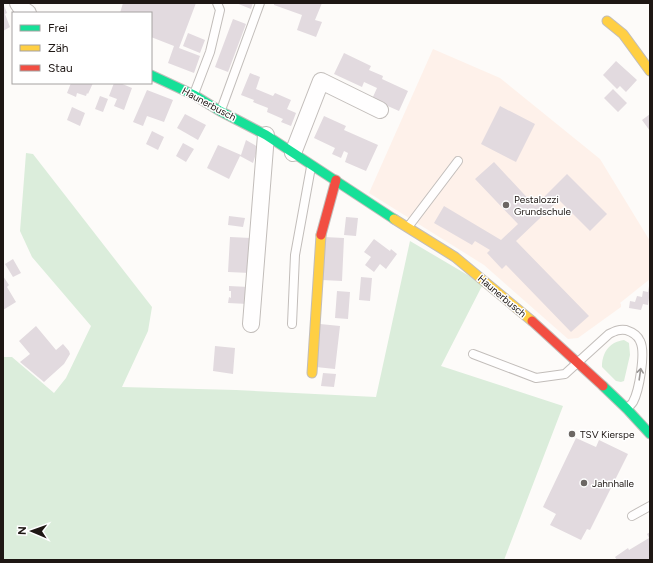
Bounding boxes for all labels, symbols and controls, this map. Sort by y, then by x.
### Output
legend [12,12,152,84]
text: Frei [48,21,68,35]
text: Zäh [48,41,69,55]
text: Stau [48,61,73,75]
street label: Haunerbusch [180,84,239,124]
place label: Pestalozzi Grundschule [514,193,571,218]
marker: Pestalozzi Grundschule [501,200,511,210]
street label: Haunerbusch [475,272,529,320]
one-way arrow [636,368,644,381]
place label: TSV Kierspe [580,428,635,441]
marker: TSV Kierspe [567,429,577,439]
place label: Jahnhalle [592,477,634,490]
marker: Jahnhalle [579,478,589,488]
north arrow [12,511,52,551]
text: N [16,526,29,535]

